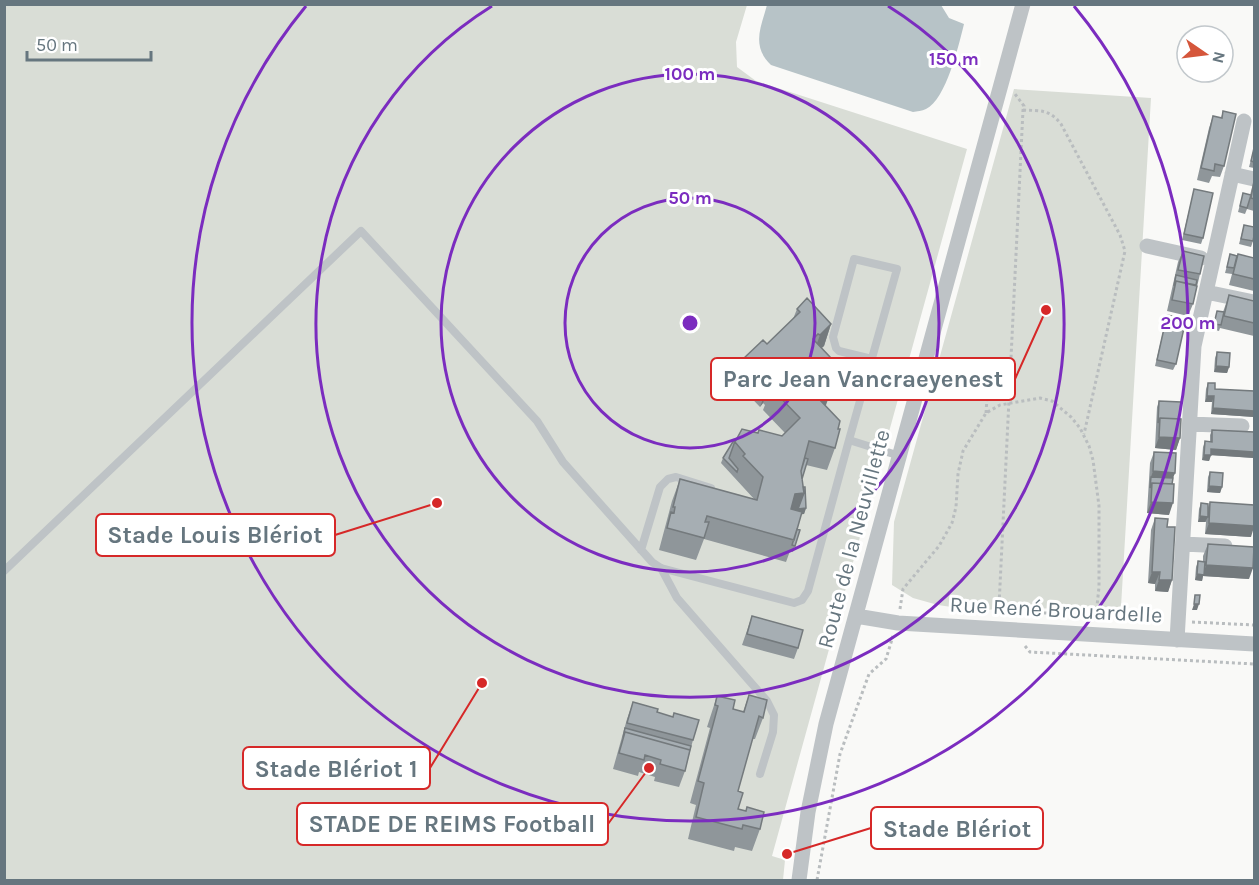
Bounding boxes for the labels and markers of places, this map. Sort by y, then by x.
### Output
centre of rings [680,313,700,333]
callout: Parc Jean Vancraeyenest [711,358,1015,400]
callout: Stade Louis Blériot [96,514,335,556]
callout: Stade Blériot 1 [243,747,430,789]
callout: STADE DE REIMS Football [297,803,608,845]
callout: Stade Blériot [871,807,1043,849]

